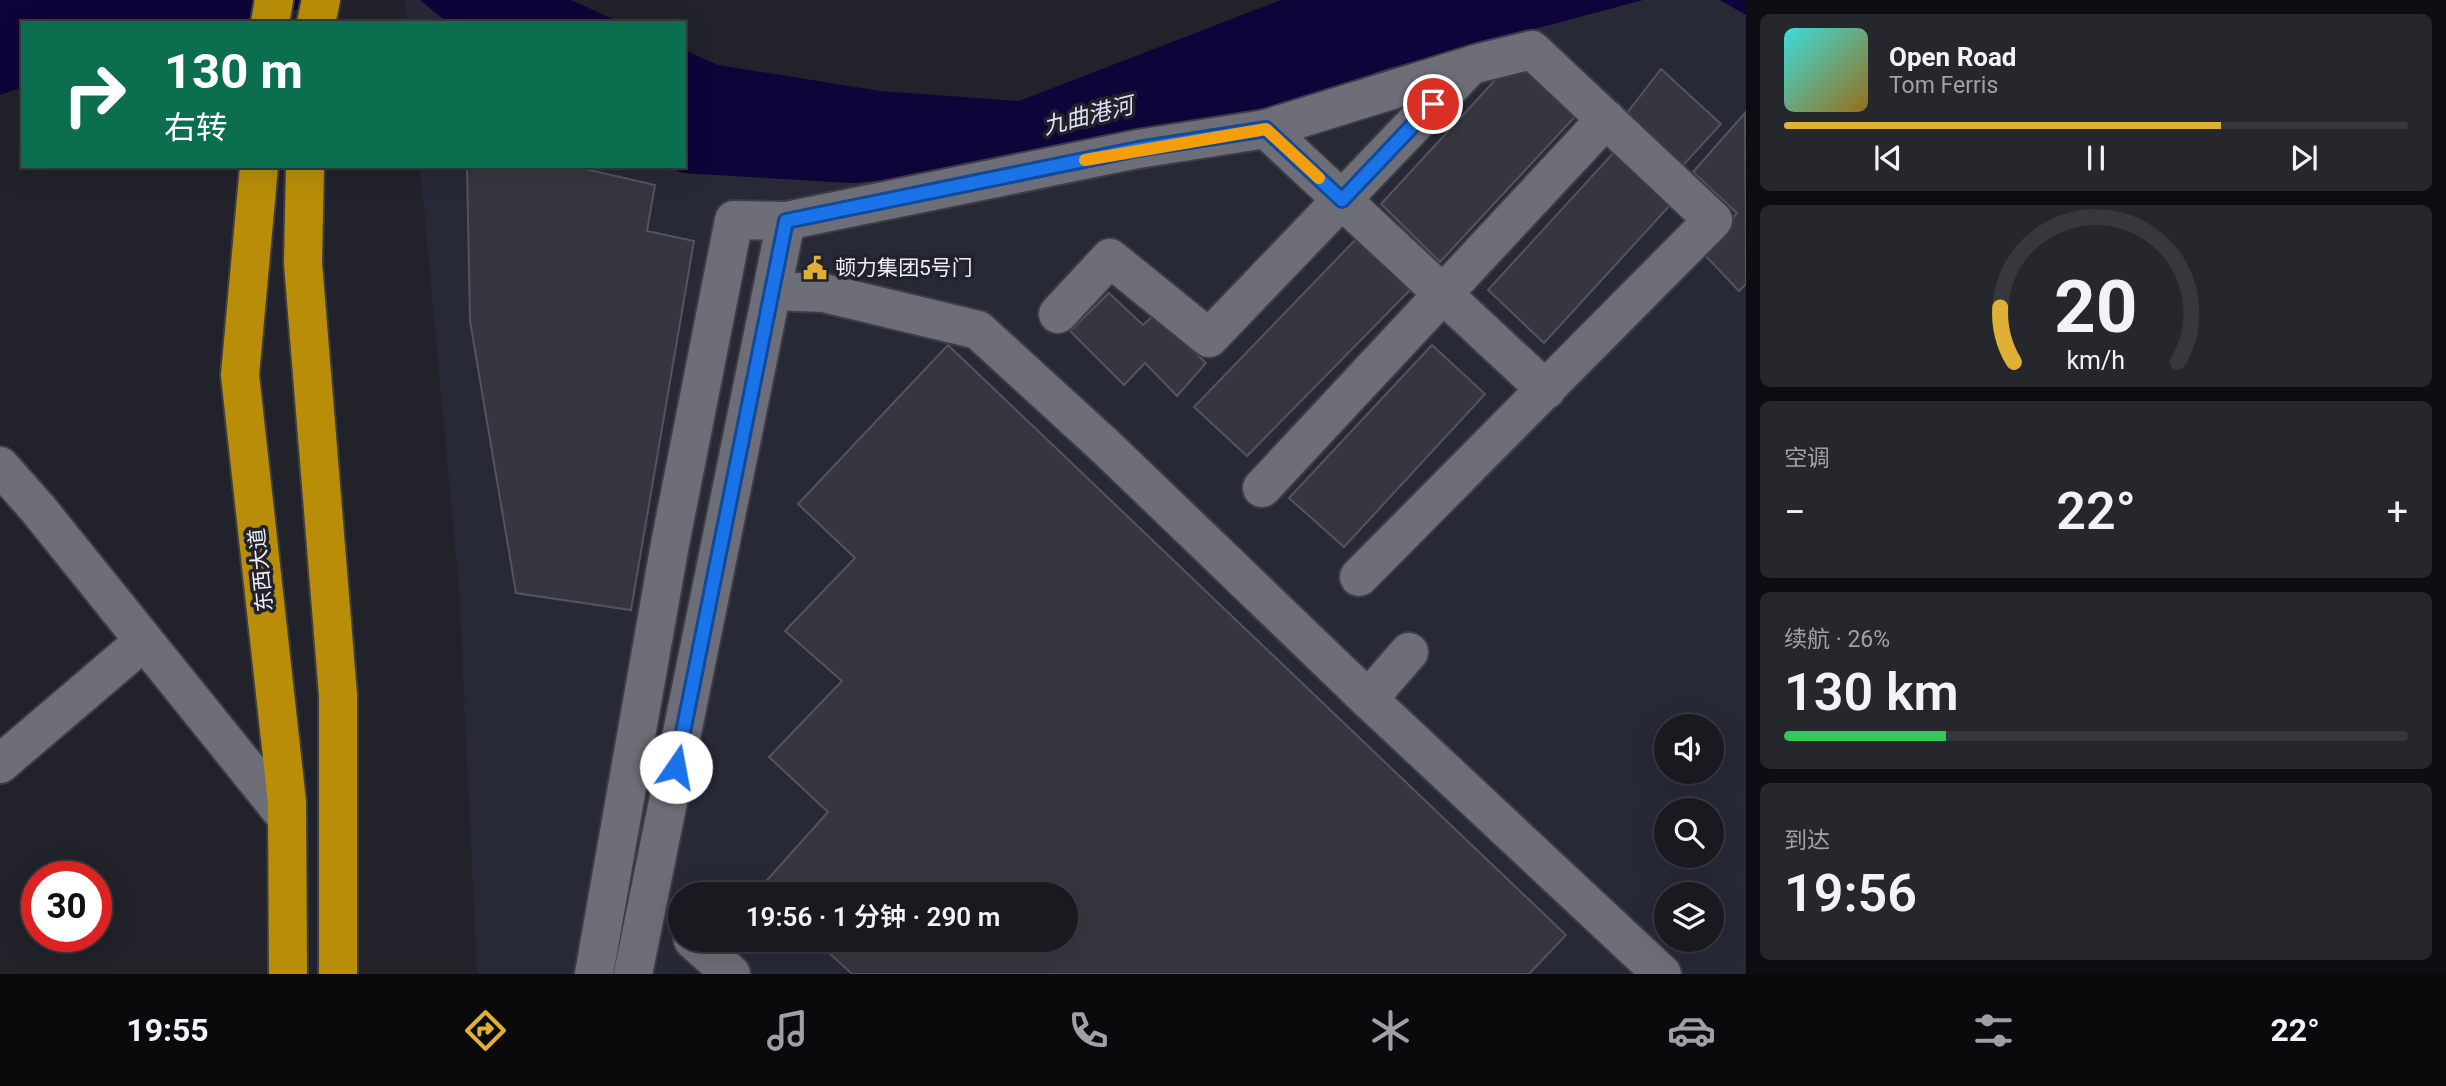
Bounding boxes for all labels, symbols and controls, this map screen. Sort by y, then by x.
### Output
text: Open Road [1889,42,2017,72]
text: 130 m [164,43,303,100]
icon: right [49,49,140,140]
text: Tom Ferris [1889,72,1998,99]
pin [1403,74,1463,134]
icon: arrive [1414,85,1452,123]
water label: 九曲港河 [1040,91,1140,140]
text: 右转 [164,109,228,147]
icon: previous [1869,139,1907,177]
icon: pause [2077,139,2115,177]
icon: next [2285,139,2323,177]
public building icon: 顿力集团5号门 [801,254,829,282]
place label: 顿力集团5号门 [835,256,973,280]
text: 20 [2054,264,2138,350]
text: km/h [2067,346,2125,375]
text: 空调 [1784,445,1830,472]
text: 22° [2056,481,2136,542]
text: − [1784,490,1806,534]
text: + [2386,490,2408,534]
street label: 东西大道 [245,527,277,613]
text: 续航 · 26% [1784,626,1890,653]
text: 130 km [1784,662,1959,723]
map controls [1654,714,1724,952]
button: sound [1654,714,1724,784]
position arrow [639,730,713,804]
button: search [1654,798,1724,868]
text: 到达 [1784,827,1830,854]
speed limit sign: 30 [21,861,112,952]
text: 19:56 [1784,863,1917,924]
button: layers [1654,882,1724,952]
text: 19:56 · 1 分钟 · 290 m [746,902,1000,932]
icon: directions [461,1006,510,1055]
icon: music [763,1006,812,1055]
icon: phone [1064,1006,1113,1055]
icon: climate [1366,1006,1415,1055]
icon: car [1667,1006,1716,1055]
icon: filters [1969,1006,2018,1055]
text: 19:55 [126,1011,209,1049]
text: 22° [2270,1011,2320,1049]

